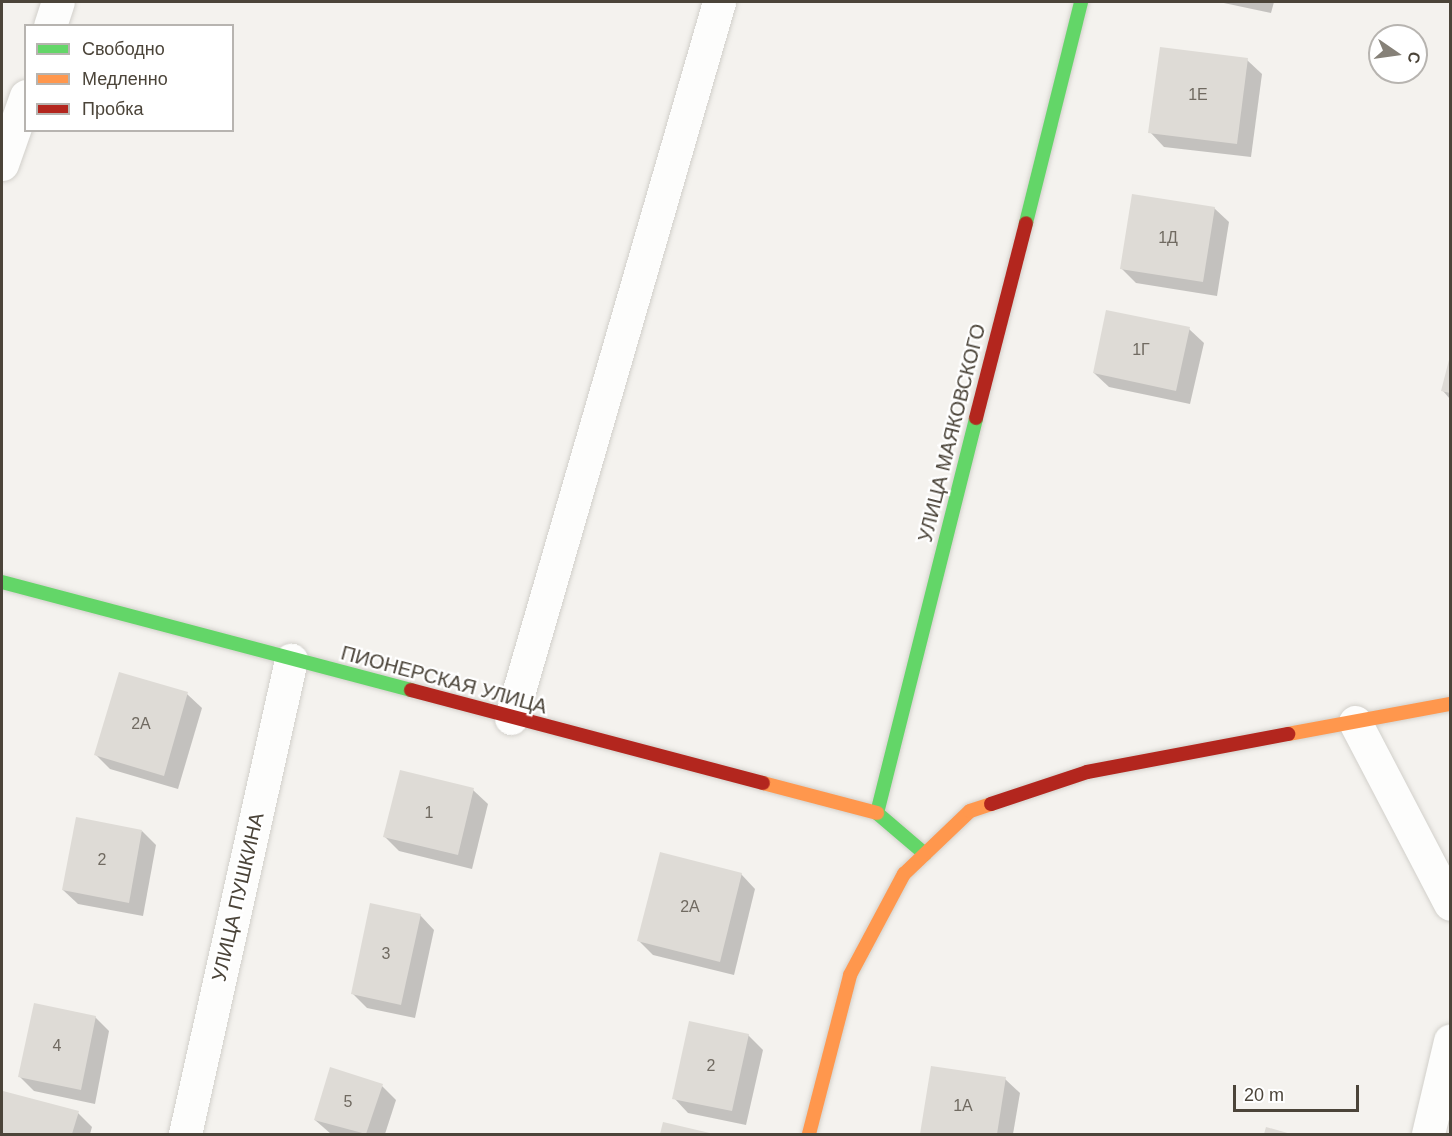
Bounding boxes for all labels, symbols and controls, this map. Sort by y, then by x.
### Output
legend [24,24,234,132]
north arrow [1368,24,1428,84]
text: Свободно [82,39,165,59]
text: С [1404,50,1424,65]
text: Медленно [82,69,168,89]
house number: 1Е [1188,85,1208,105]
text: Пробка [82,99,144,119]
house number: 1Д [1158,228,1178,248]
street label: УЛИЦА МАЯКОВСКОГО [913,321,991,545]
house number: 1Г [1132,340,1150,360]
street label: ПИОНЕРСКАЯ УЛИЦА [338,641,550,719]
house number: 2А [131,714,151,734]
house number: 1 [425,803,433,823]
street label: УЛИЦА ПУШКИНА [207,810,269,984]
house number: 2 [98,850,106,870]
house number: 2А [680,897,700,917]
house number: 3 [382,944,390,964]
house number: 4 [53,1036,61,1056]
house number: 2 [707,1056,715,1076]
scale bar [1236,1073,1362,1111]
text: 20 m [1244,1085,1284,1105]
house number: 5 [344,1092,352,1112]
house number: 1А [953,1096,973,1116]

